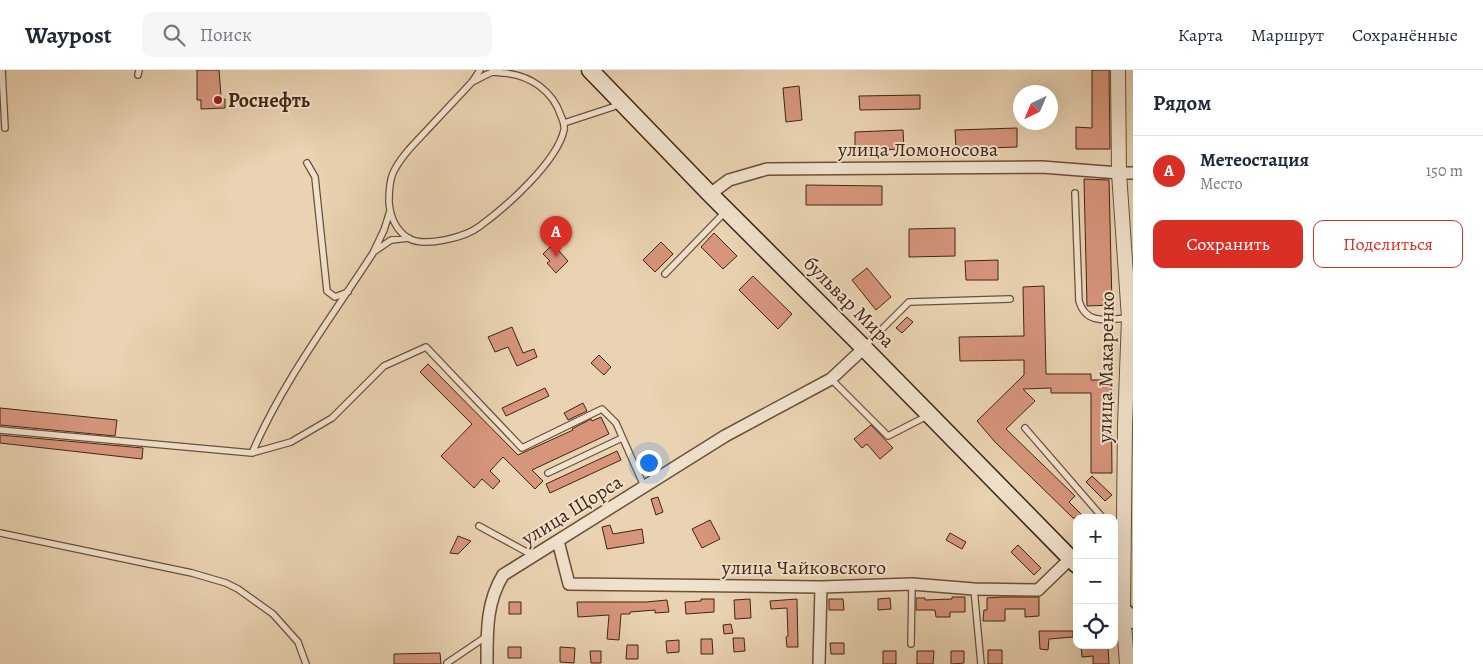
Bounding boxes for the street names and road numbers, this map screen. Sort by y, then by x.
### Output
street label: улица Ломоносова [837,136,999,163]
street label: бульвар Мира [797,250,901,354]
street label: улица Макаренко [1091,291,1121,444]
street label: улица Щорса [516,468,628,552]
street label: улица Чайковского [721,554,886,581]

